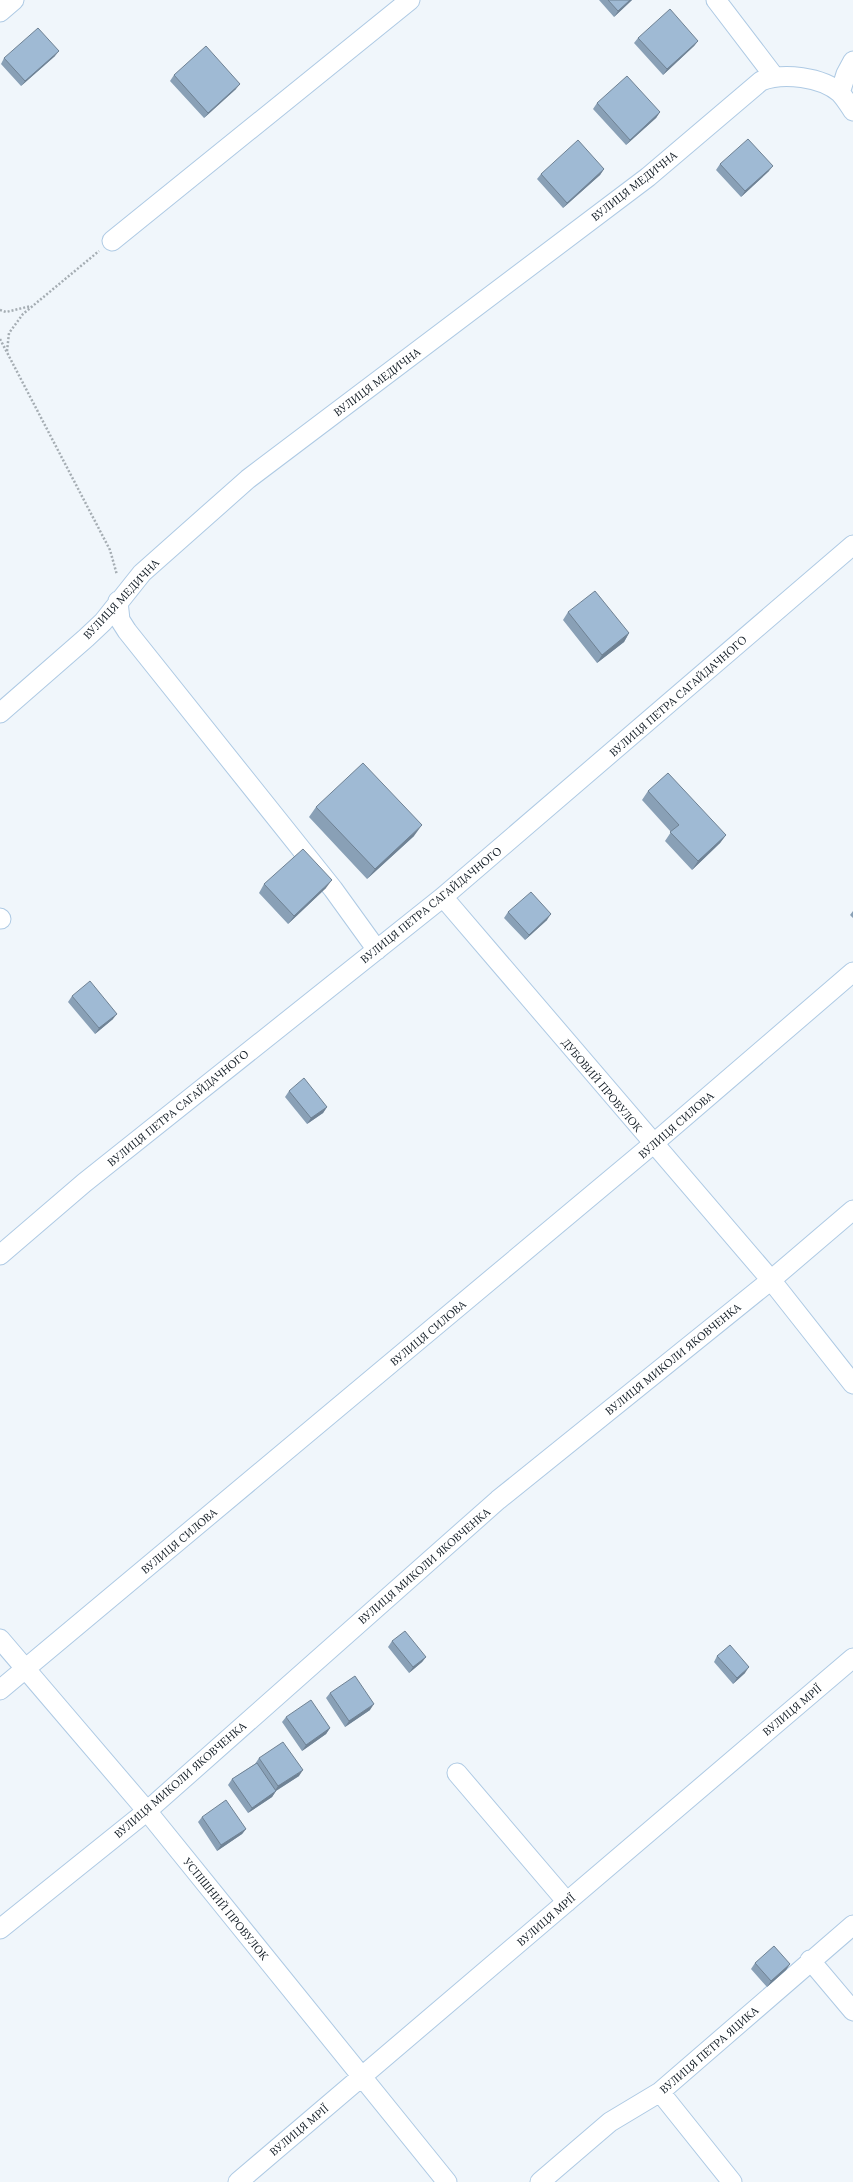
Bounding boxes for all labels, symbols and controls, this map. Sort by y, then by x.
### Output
street label: ВУЛИЦЯ МЕДИЧНА [588,148,681,224]
street label: ВУЛИЦЯ МЕДИЧНА [331,344,424,419]
street label: ВУЛИЦЯ МЕДИЧНА [80,555,163,642]
street label: ВУЛИЦЯ ПЕТРА САГАЙДАЧНОГО [606,632,750,759]
street label: ВУЛИЦЯ ПЕТРА САГАЙДАЧНОГО [358,844,505,966]
street label: ДУБОВИЙ ПРОВУЛОК [559,1035,646,1135]
street label: ВУЛИЦЯ ПЕТРА САГАЙДАЧНОГО [105,1047,252,1169]
street label: ВУЛИЦЯ СИЛОВА [636,1088,717,1161]
street label: ВУЛИЦЯ СИЛОВА [387,1296,470,1369]
street label: ВУЛИЦЯ МИКОЛИ ЯКОВЧЕНКА [602,1299,744,1418]
street label: ВУЛИЦЯ СИЛОВА [138,1504,221,1577]
street label: ВУЛИЦЯ МИКОЛИ ЯКОВЧЕНКА [355,1504,494,1627]
street label: ВУЛИЦЯ МРІЇ [760,1681,825,1739]
street label: ВУЛИЦЯ МИКОЛИ ЯКОВЧЕНКА [111,1718,250,1841]
street label: УСПІШНИЙ ПРОВУЛОК [180,1854,272,1963]
street label: ВУЛИЦЯ МРІЇ [514,1891,578,1949]
street label: ВУЛИЦЯ ПЕТРА ЯЦИКА [657,2003,762,2097]
street label: ВУЛИЦЯ МРІЇ [267,2101,332,2159]

